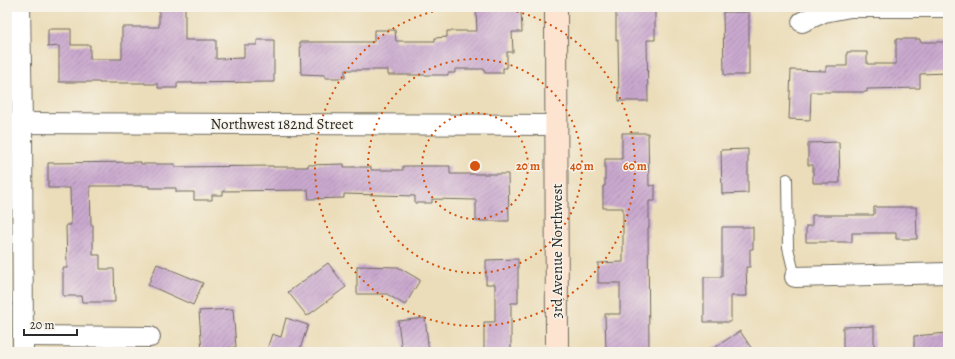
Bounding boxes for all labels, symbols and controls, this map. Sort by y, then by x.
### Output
street label: Northwest 182nd Street [210,114,354,134]
text: 20 m [516,158,540,174]
text: 40 m [570,158,594,174]
text: 60 m [623,158,647,174]
centre of rings [468,159,482,173]
street label: 3rd Avenue Northwest [547,184,567,318]
scale bar [24,311,77,337]
text: 20 m [30,317,54,333]

